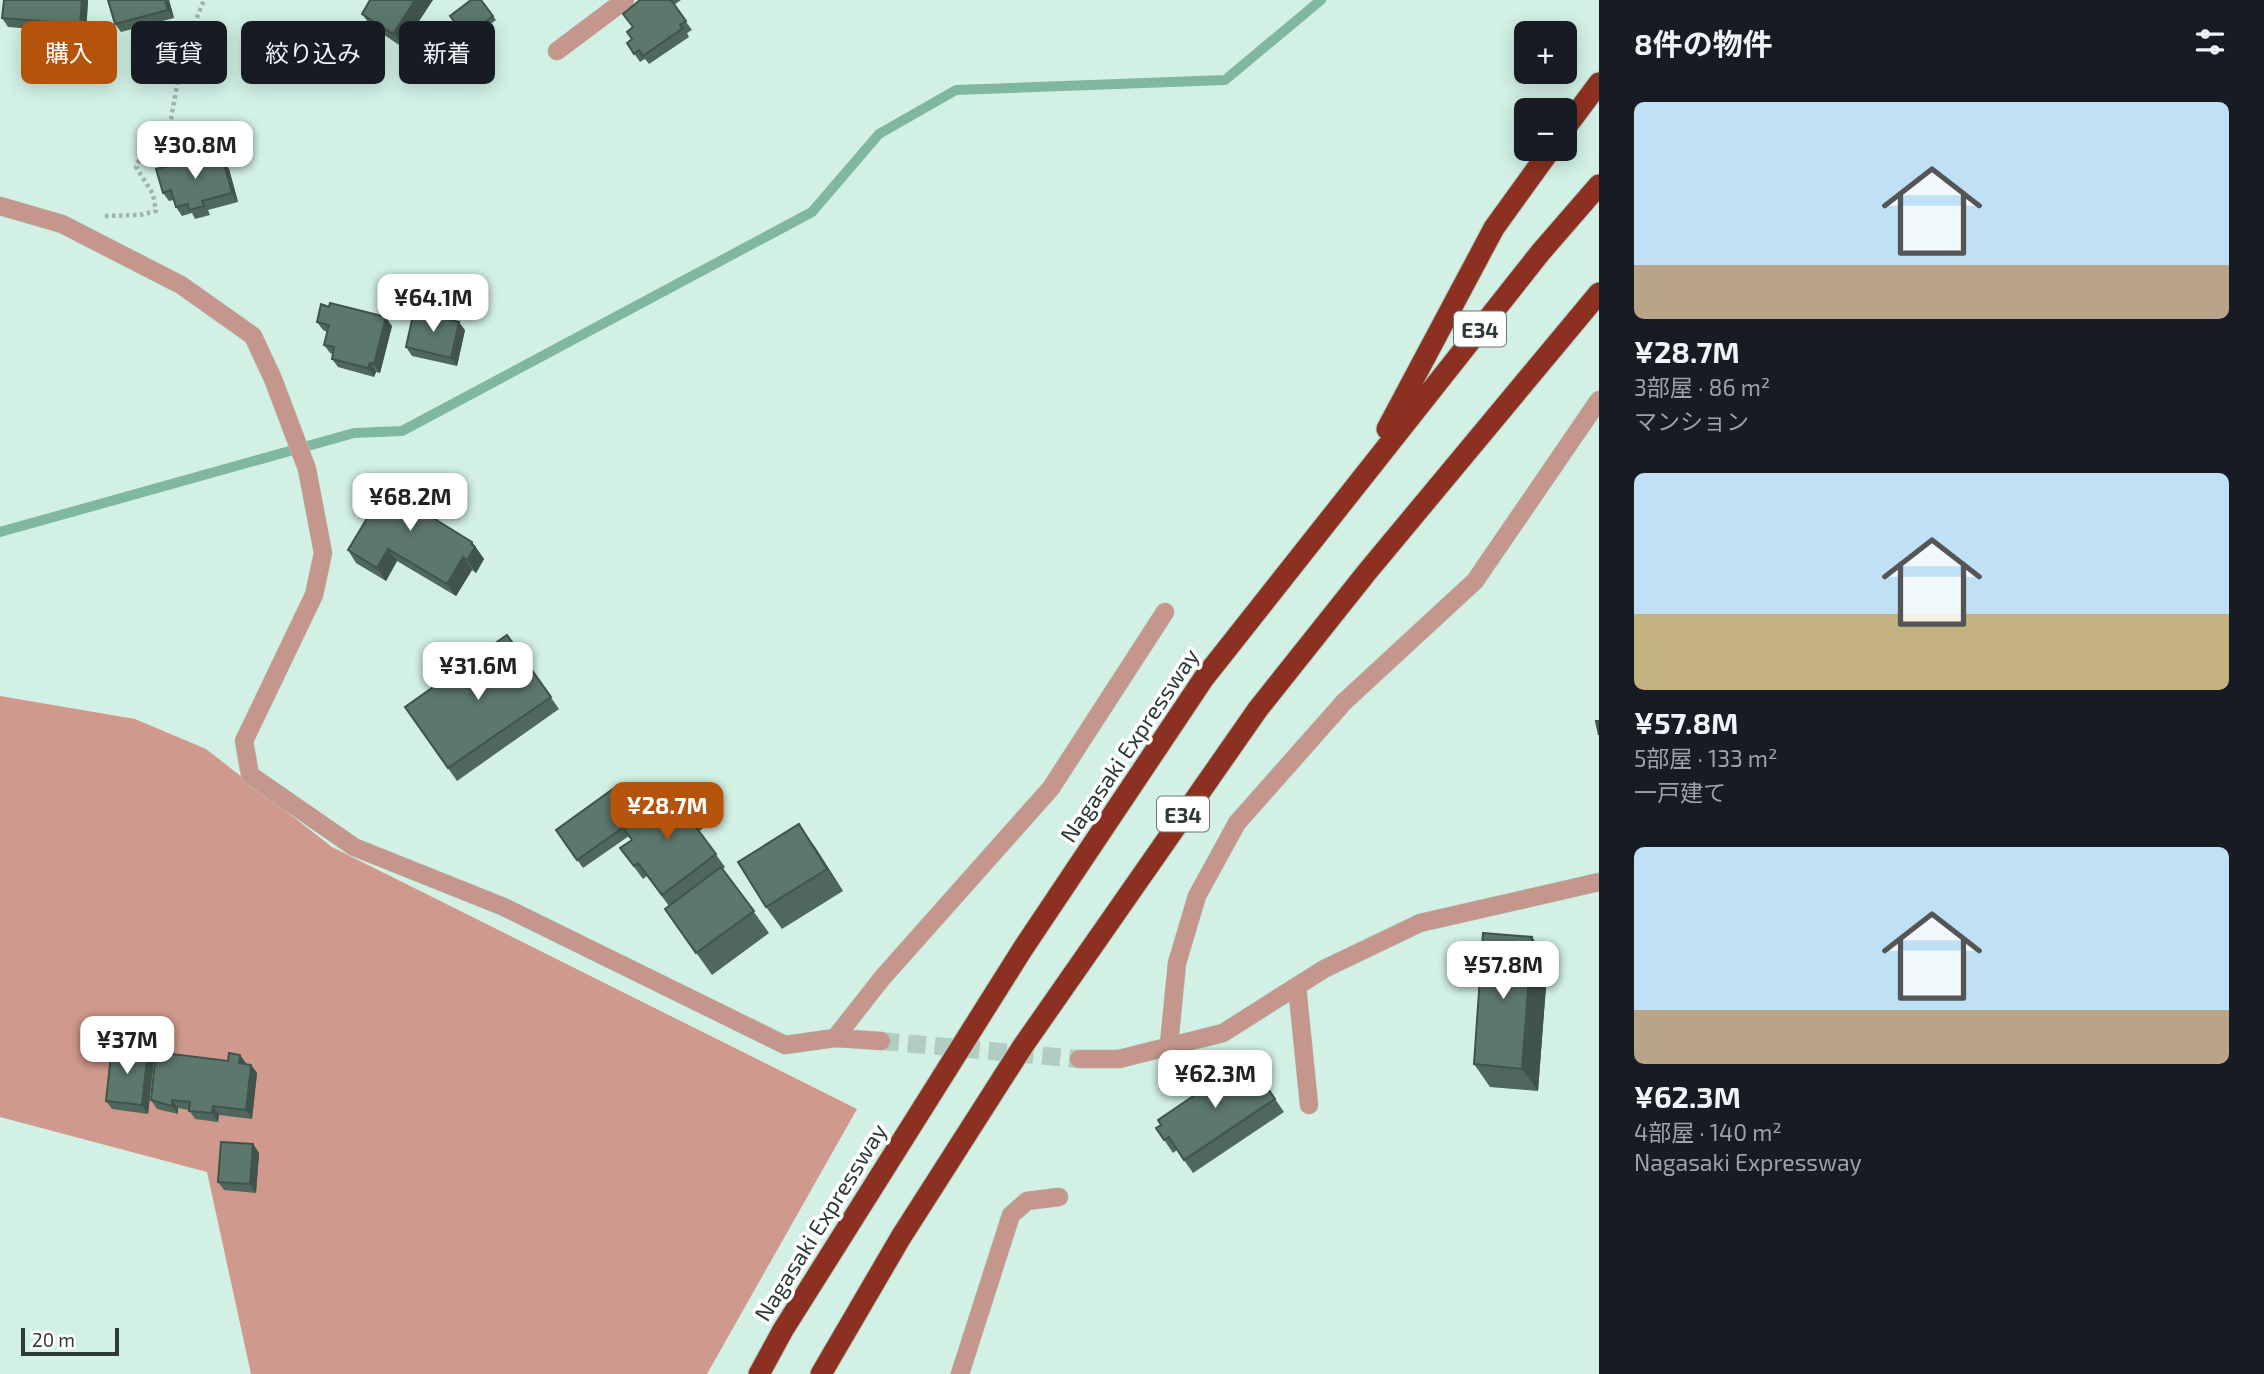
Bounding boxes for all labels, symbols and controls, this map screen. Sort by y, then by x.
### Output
chip: 購入 [21,21,117,84]
chip: 賃貸 [131,21,227,84]
chip: 絞り込み [241,21,385,84]
chip: 新着 [399,21,495,84]
map controls [1514,21,1577,161]
button: + [1514,21,1577,84]
icon: filters [2191,23,2229,61]
text: 8件の物件 [1634,25,1773,61]
button: − [1514,98,1577,161]
pin: ¥30.8M [138,122,252,181]
text: ¥30.8M [153,130,237,158]
icon: home [1869,148,1995,274]
pin: ¥64.1M [376,274,490,334]
text: ¥64.1M [393,283,473,311]
road number: E34 [1454,312,1506,346]
text: ¥28.7M [1634,333,1740,369]
text: 3部屋 · 86 m² [1634,373,1770,401]
text: マンション [1634,407,1749,435]
pin: ¥68.2M [353,474,467,533]
text: ¥68.2M [368,482,452,510]
icon: home [1869,519,1995,645]
pin: ¥31.6M [421,642,535,702]
street label: Nagasaki Expressway [1054,643,1204,847]
text: ¥31.6M [439,651,517,679]
text: ¥57.8M [1634,704,1739,740]
text: 5部屋 · 133 m² [1634,744,1778,772]
text: 一戸建て [1634,778,1726,806]
pin: ¥28.7M [610,782,724,842]
text: ¥28.7M [626,791,708,819]
road number: E34 [1157,796,1209,832]
icon: home [1869,893,1995,1019]
pin: ¥57.8M [1446,942,1560,1001]
text: ¥57.8M [1463,950,1543,978]
pin: ¥37M [86,1016,168,1076]
text: ¥37M [96,1025,158,1053]
pin: ¥62.3M [1158,1050,1272,1110]
text: ¥62.3M [1174,1059,1256,1087]
text: ¥62.3M [1634,1078,1741,1114]
street label: Nagasaki Expressway [748,1118,892,1326]
text: 4部屋 · 140 m² [1634,1118,1782,1146]
text: Nagasaki Expressway [1634,1148,1862,1176]
scale bar [21,1325,119,1357]
text: 20 m [32,1328,75,1351]

